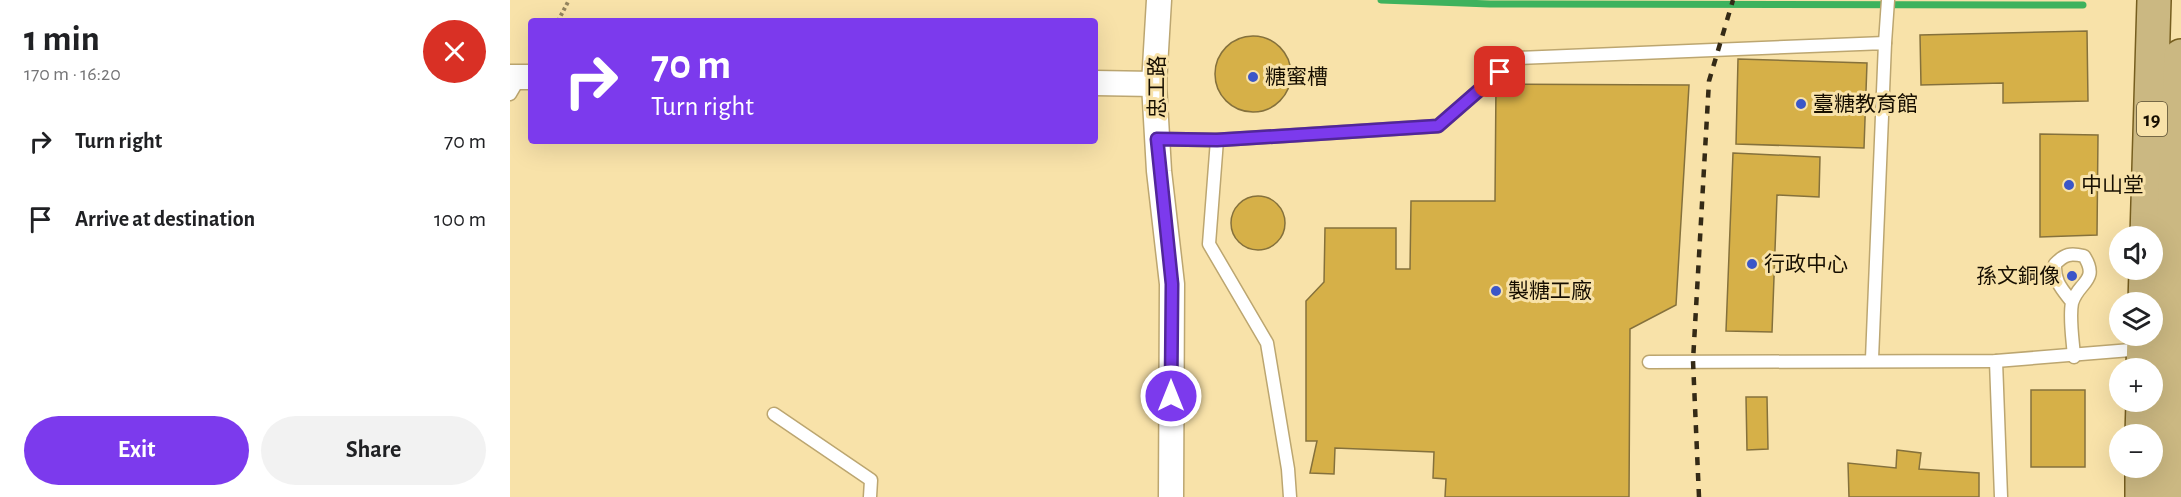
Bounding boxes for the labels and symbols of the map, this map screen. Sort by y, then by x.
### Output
pin [1474,46,1525,97]
street label: 忠工路 [1146,56,1168,119]
place label: 糖蜜槽 [1265,66,1328,88]
marker: 糖蜜槽 [1246,70,1260,84]
place label: 臺糖教育館 [1813,92,1918,115]
marker: 臺糖教育館 [1794,97,1808,111]
road number: 19 [2137,102,2167,136]
place label: 中山堂 [2081,174,2144,196]
marker: 中山堂 [2062,178,2076,192]
place label: 行政中心 [1764,253,1848,275]
marker: 行政中心 [1745,257,1759,271]
place label: 孫文銅像 [1976,265,2060,287]
marker: 孫文銅像 [2065,269,2079,283]
place label: 製糖工廠 [1508,279,1592,302]
marker: 製糖工廠 [1489,284,1503,298]
position arrow [1139,364,1203,428]

